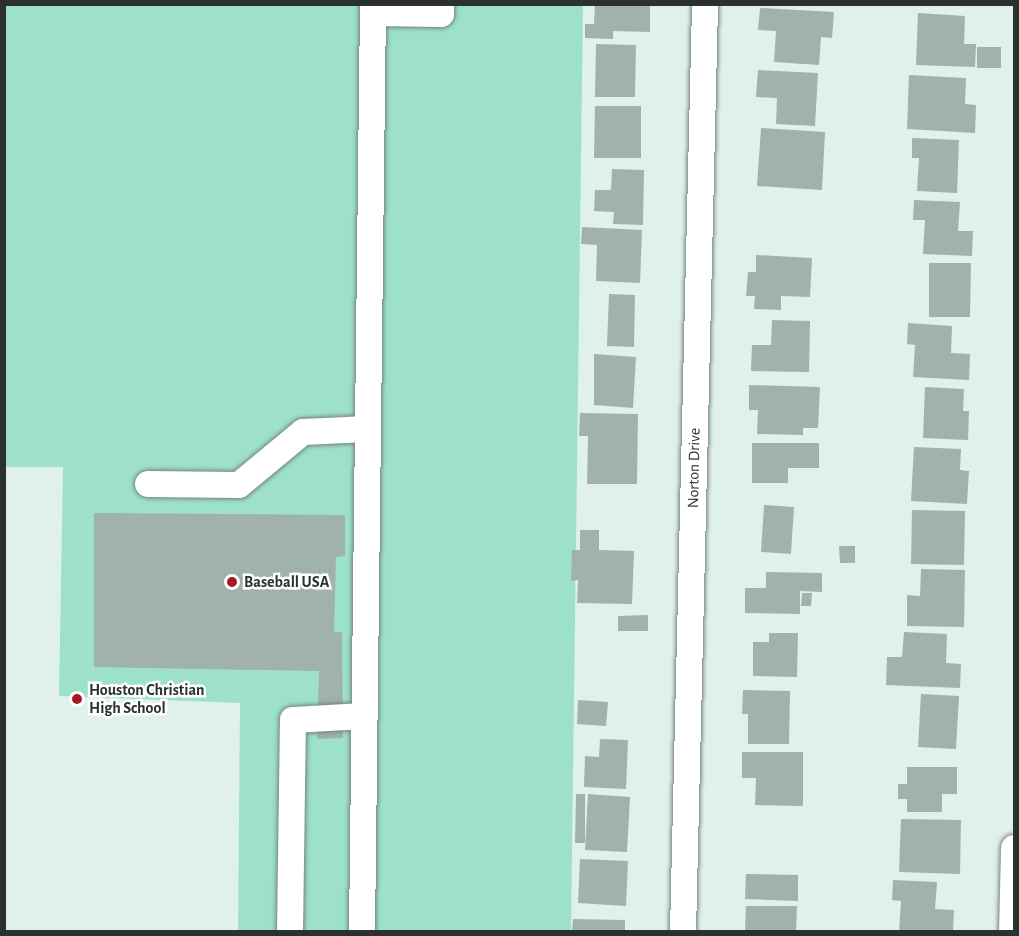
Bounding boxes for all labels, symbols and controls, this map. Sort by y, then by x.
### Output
street label: Norton Drive [684,428,704,508]
place label: Baseball USA [244,572,329,592]
marker: Baseball USA [225,575,239,589]
place label: Houston Christian High School [89,680,205,718]
marker: Houston Christian High School [70,692,84,706]

